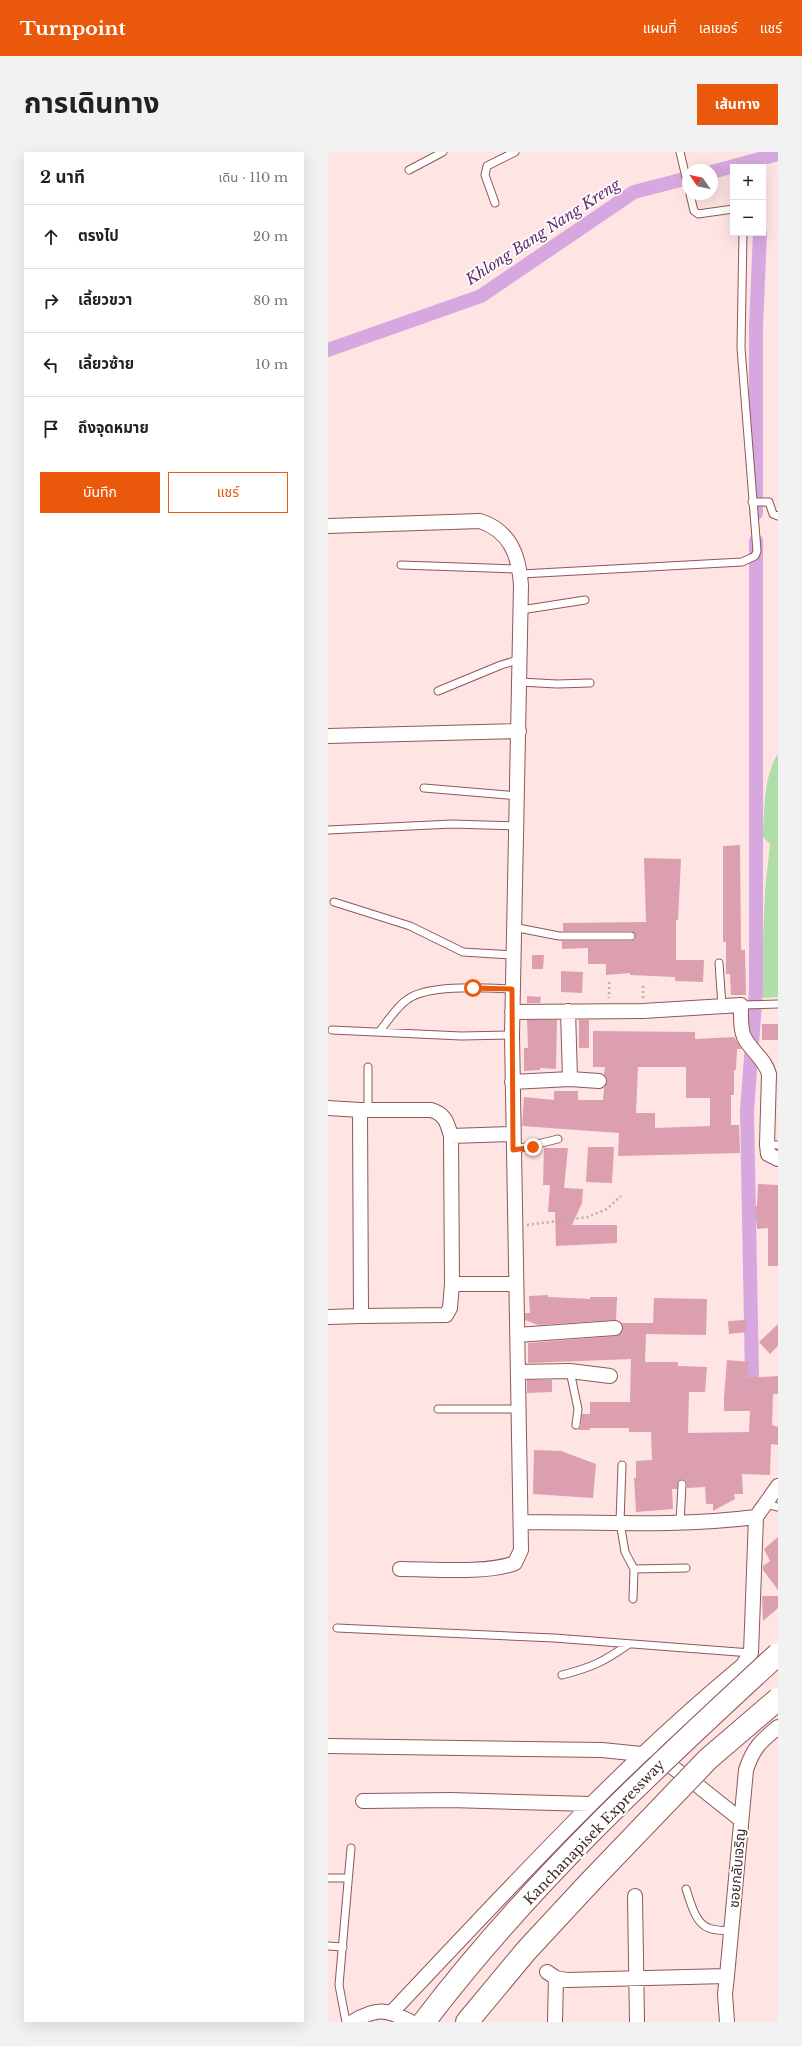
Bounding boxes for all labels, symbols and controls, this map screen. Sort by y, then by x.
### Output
text: Turnpoint [20,17,126,40]
text: แผนที่ [643,19,677,37]
text: เลเยอร์ [699,19,738,37]
text: แชร์ [760,19,782,37]
button: เส้นทาง [697,84,778,125]
text: การเดินทาง [24,86,159,121]
north arrow [682,164,718,200]
map controls [730,164,766,236]
button: + [730,164,766,200]
text: 2 นาที [40,167,85,188]
text: เดิน · 110 m [219,169,288,186]
water label: Khlong Bang Nang Kreng [461,174,624,289]
button: − [730,200,766,236]
icon: ahead [40,226,62,248]
text: ตรงไป [78,226,119,245]
text: 20 m [253,228,288,245]
icon: right [40,290,62,312]
text: เลี้ยวขวา [78,290,132,309]
text: 80 m [253,292,288,309]
icon: left [40,354,62,376]
text: เลี้ยวซ้าย [78,354,134,373]
text: 10 m [255,356,288,373]
icon: arrive [40,418,62,440]
text: ถึงจุดหมาย [78,418,149,437]
button: บันทึก [40,472,160,513]
button: แชร์ [168,472,288,513]
route start [464,979,482,997]
route end [524,1138,542,1156]
street label: Kanchanapisek Expressway [520,1755,668,1908]
street label: ซอยกลับเจริญ [725,1828,749,1908]

